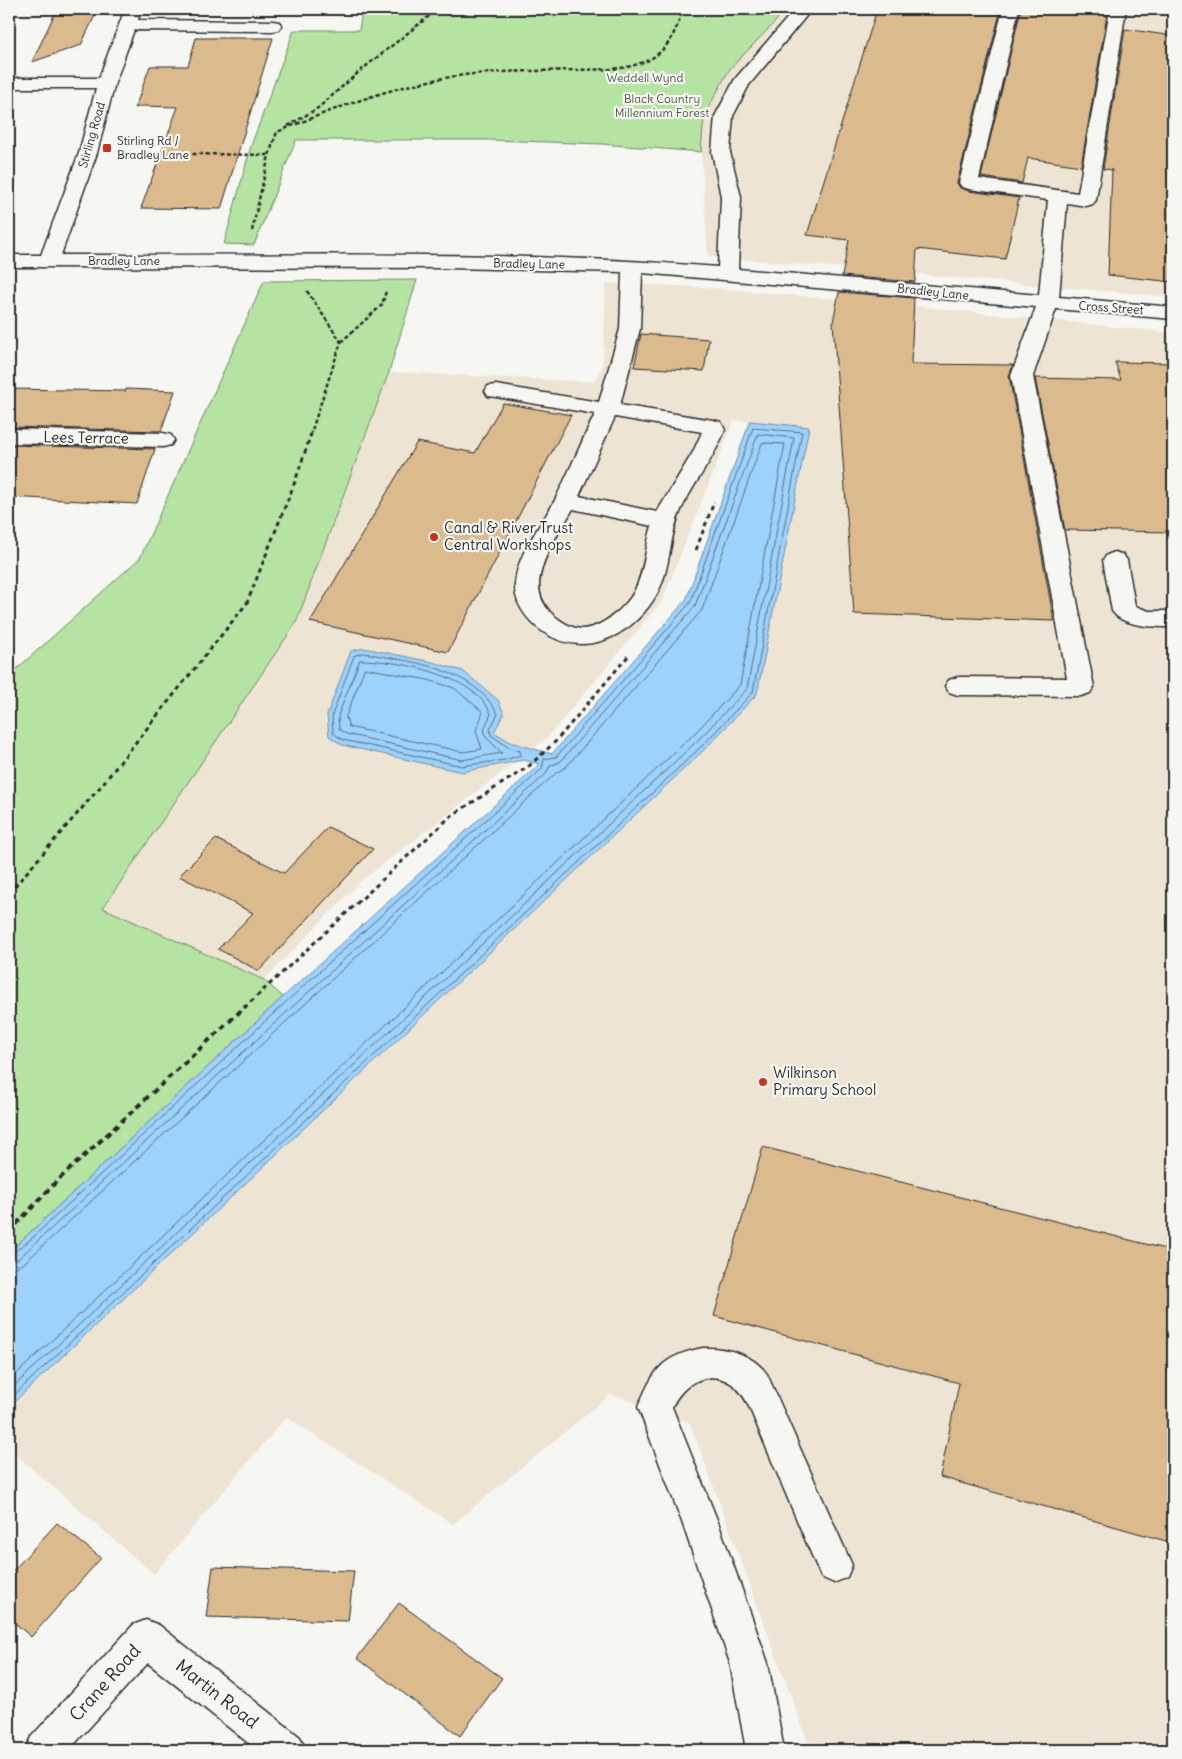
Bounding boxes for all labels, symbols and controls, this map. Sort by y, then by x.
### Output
park label: Weddell Wynd [606,70,684,85]
park label: Black Country Millennium Forest [615,91,709,120]
street label: Stirling Road [75,100,108,170]
place label: Stirling Rd / Bradley Lane [117,133,189,162]
marker: Stirling Rd / Bradley Lane [101,142,113,154]
street label: Bradley Lane [88,253,160,268]
street label: Bradley Lane [493,255,565,272]
street label: Bradley Lane [896,280,970,303]
street label: Cross Street [1078,298,1144,317]
street label: Lees Terrace [43,427,129,448]
place label: Canal & River Trust Central Workshops [444,518,573,554]
marker: Canal & River Trust Central Workshops [428,531,440,543]
place label: Wilkinson Primary School [773,1063,876,1099]
marker: Wilkinson Primary School [757,1076,769,1088]
street label: Crane Road [64,1639,145,1726]
street label: Martin Road [171,1654,264,1733]

